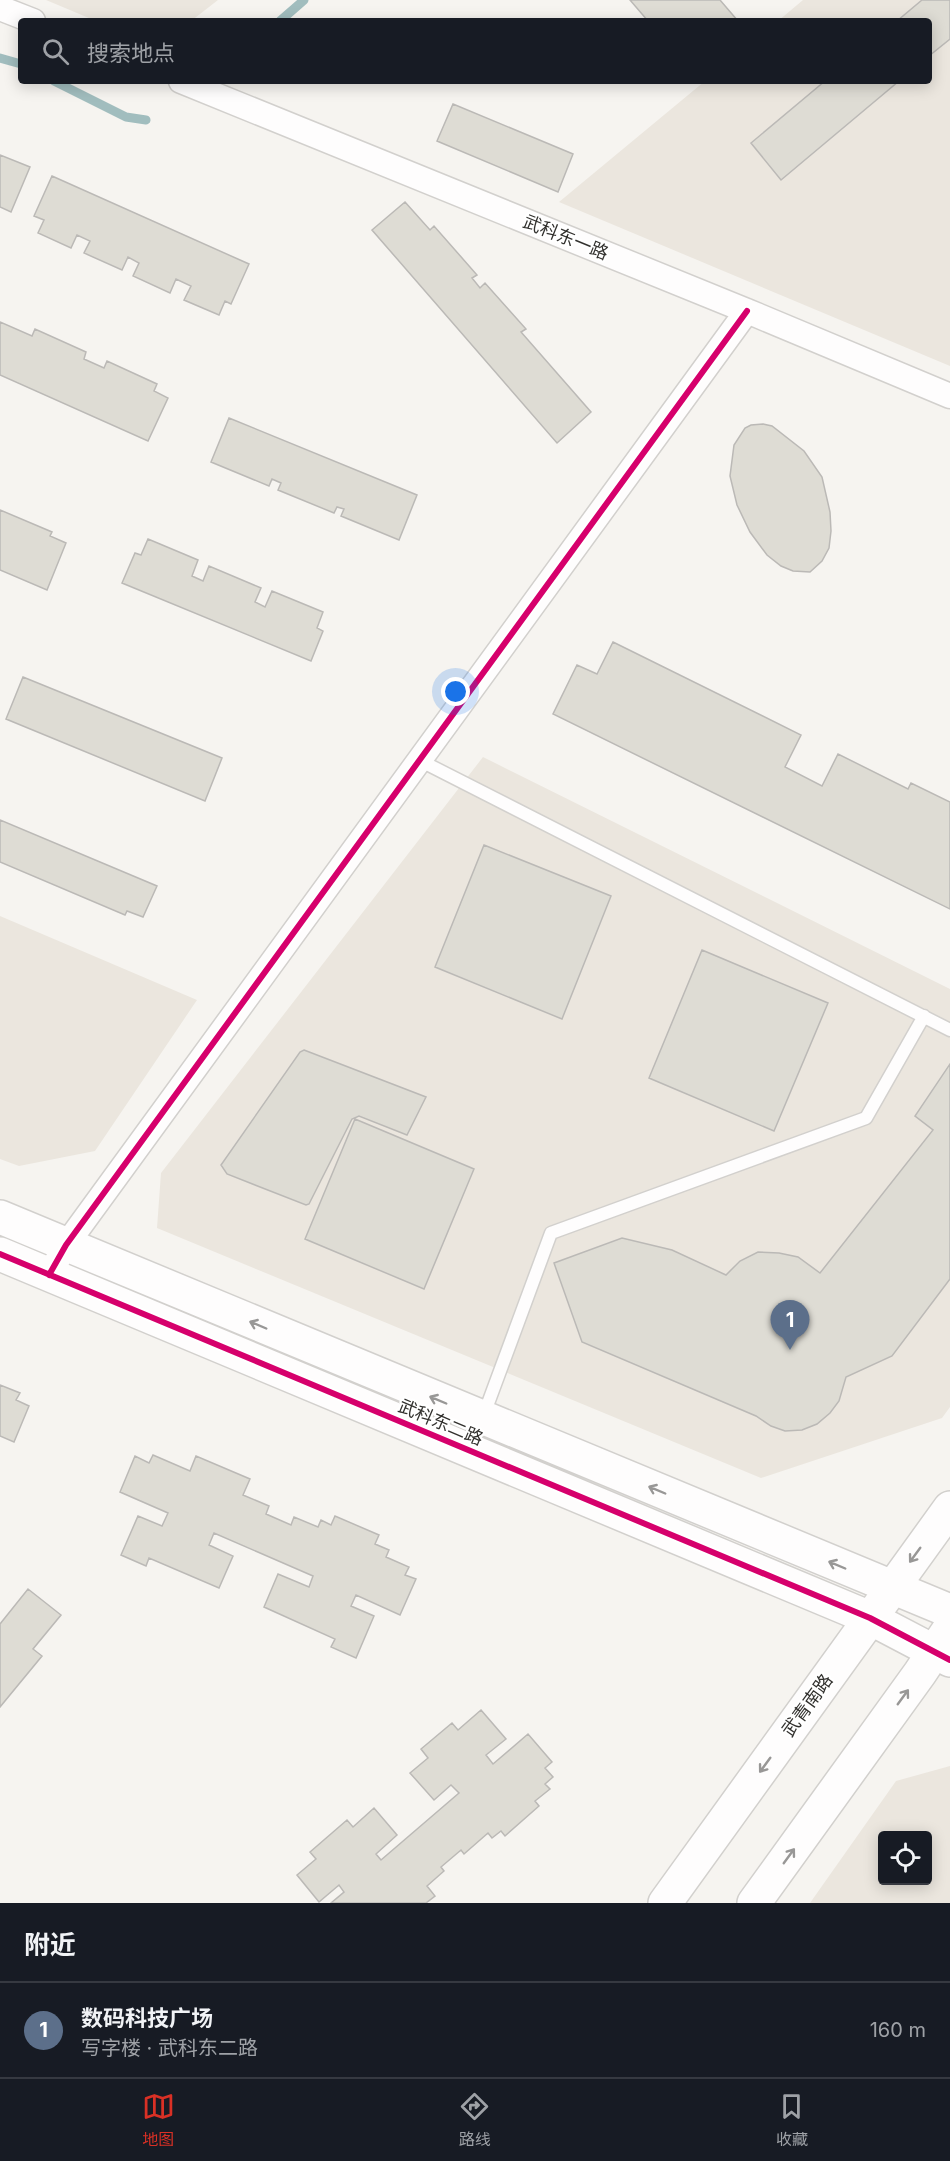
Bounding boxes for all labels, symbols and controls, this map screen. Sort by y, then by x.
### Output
search box [18,18,932,84]
icon: search [39,35,72,68]
text: 搜索地点 [87,40,175,66]
street label: 武科东一路 [520,210,612,264]
your location [441,677,470,706]
pin: 1 [770,1300,810,1350]
one-way arrow [250,1319,268,1330]
one-way arrow [430,1394,448,1405]
street label: 武科东二路 [395,1395,487,1449]
one-way arrow [649,1484,667,1495]
one-way arrow [909,1547,922,1563]
one-way arrow [829,1559,847,1570]
street label: 武青南路 [777,1670,837,1740]
one-way arrow [896,1690,909,1706]
one-way arrow [759,1756,771,1772]
map controls [878,1831,932,1885]
button: locate [878,1831,932,1885]
one-way arrow [783,1848,795,1864]
text: 附近 [24,1929,76,1960]
text: 数码科技广场 [81,2005,213,2031]
text: 1 [39,2018,48,2042]
text: 160 m [870,2018,926,2042]
text: 写字楼 · 武科东二路 [81,2036,258,2060]
tab: 地图 [142,2090,175,2150]
tab: 路线 [458,2090,491,2150]
tab: 收藏 [775,2090,808,2150]

